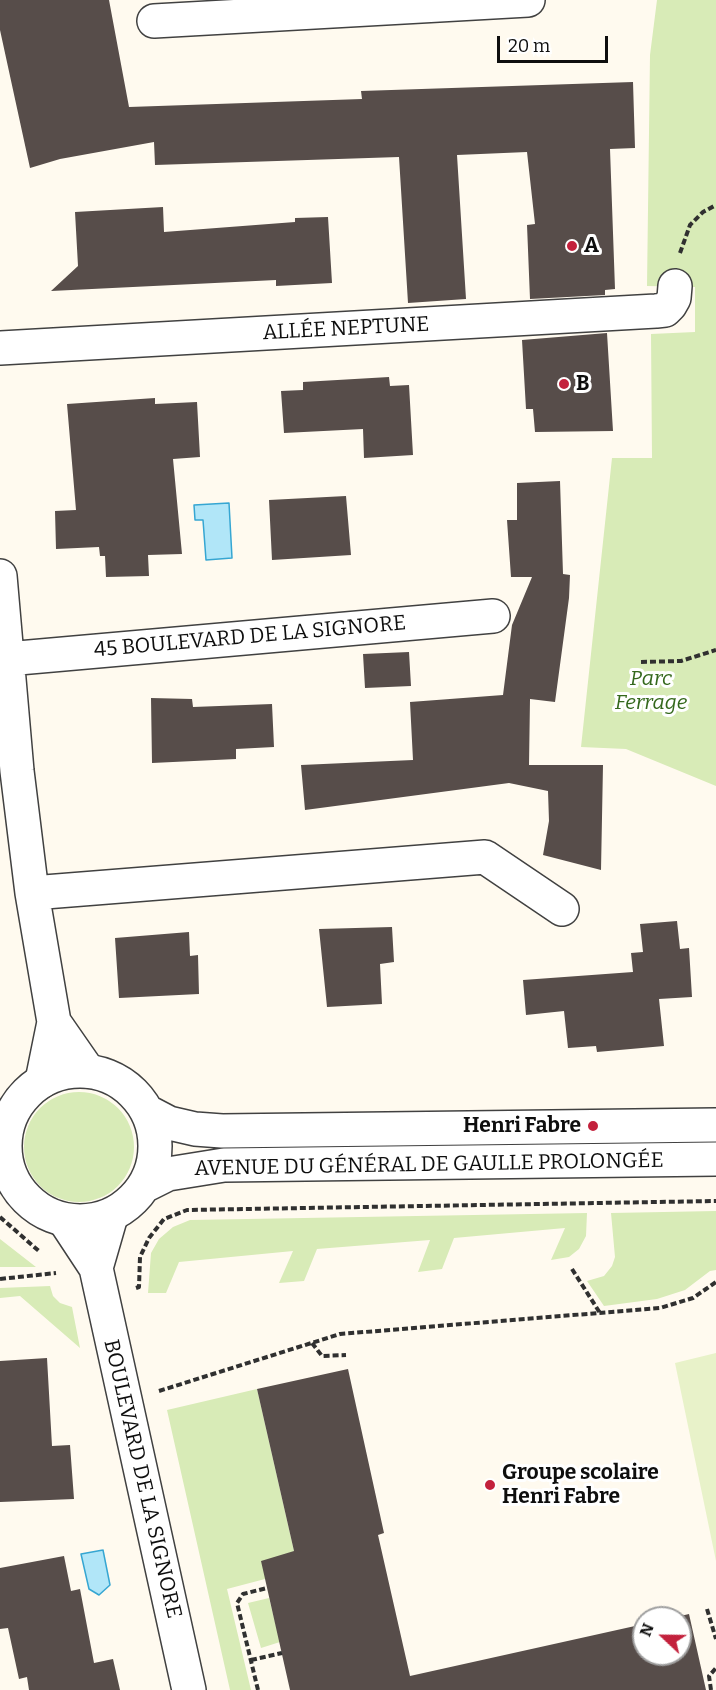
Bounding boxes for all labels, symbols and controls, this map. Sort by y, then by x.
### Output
scale bar [500,24,611,62]
text: 20 m [508,35,550,57]
place label: A [584,233,599,259]
marker: A [565,239,579,253]
street label: ALLÉE NEPTUNE [262,312,430,346]
place label: B [576,371,590,397]
marker: B [557,377,571,391]
street label: 45 BOULEVARD DE LA SIGNORE [93,611,407,663]
park label: Parc Ferrage [615,666,687,716]
place label: Henri Fabre [463,1113,581,1139]
marker: Henri Fabre [586,1119,600,1133]
street label: AVENUE DU GÉNÉRAL DE GAULLE PROLONGÉE [194,1148,664,1182]
street label: BOULEVARD DE LA SIGNORE [98,1337,186,1621]
place label: Groupe scolaire Henri Fabre [502,1460,659,1510]
marker: Groupe scolaire Henri Fabre [483,1478,497,1492]
north arrow [632,1606,692,1666]
text: N [636,1621,658,1639]

